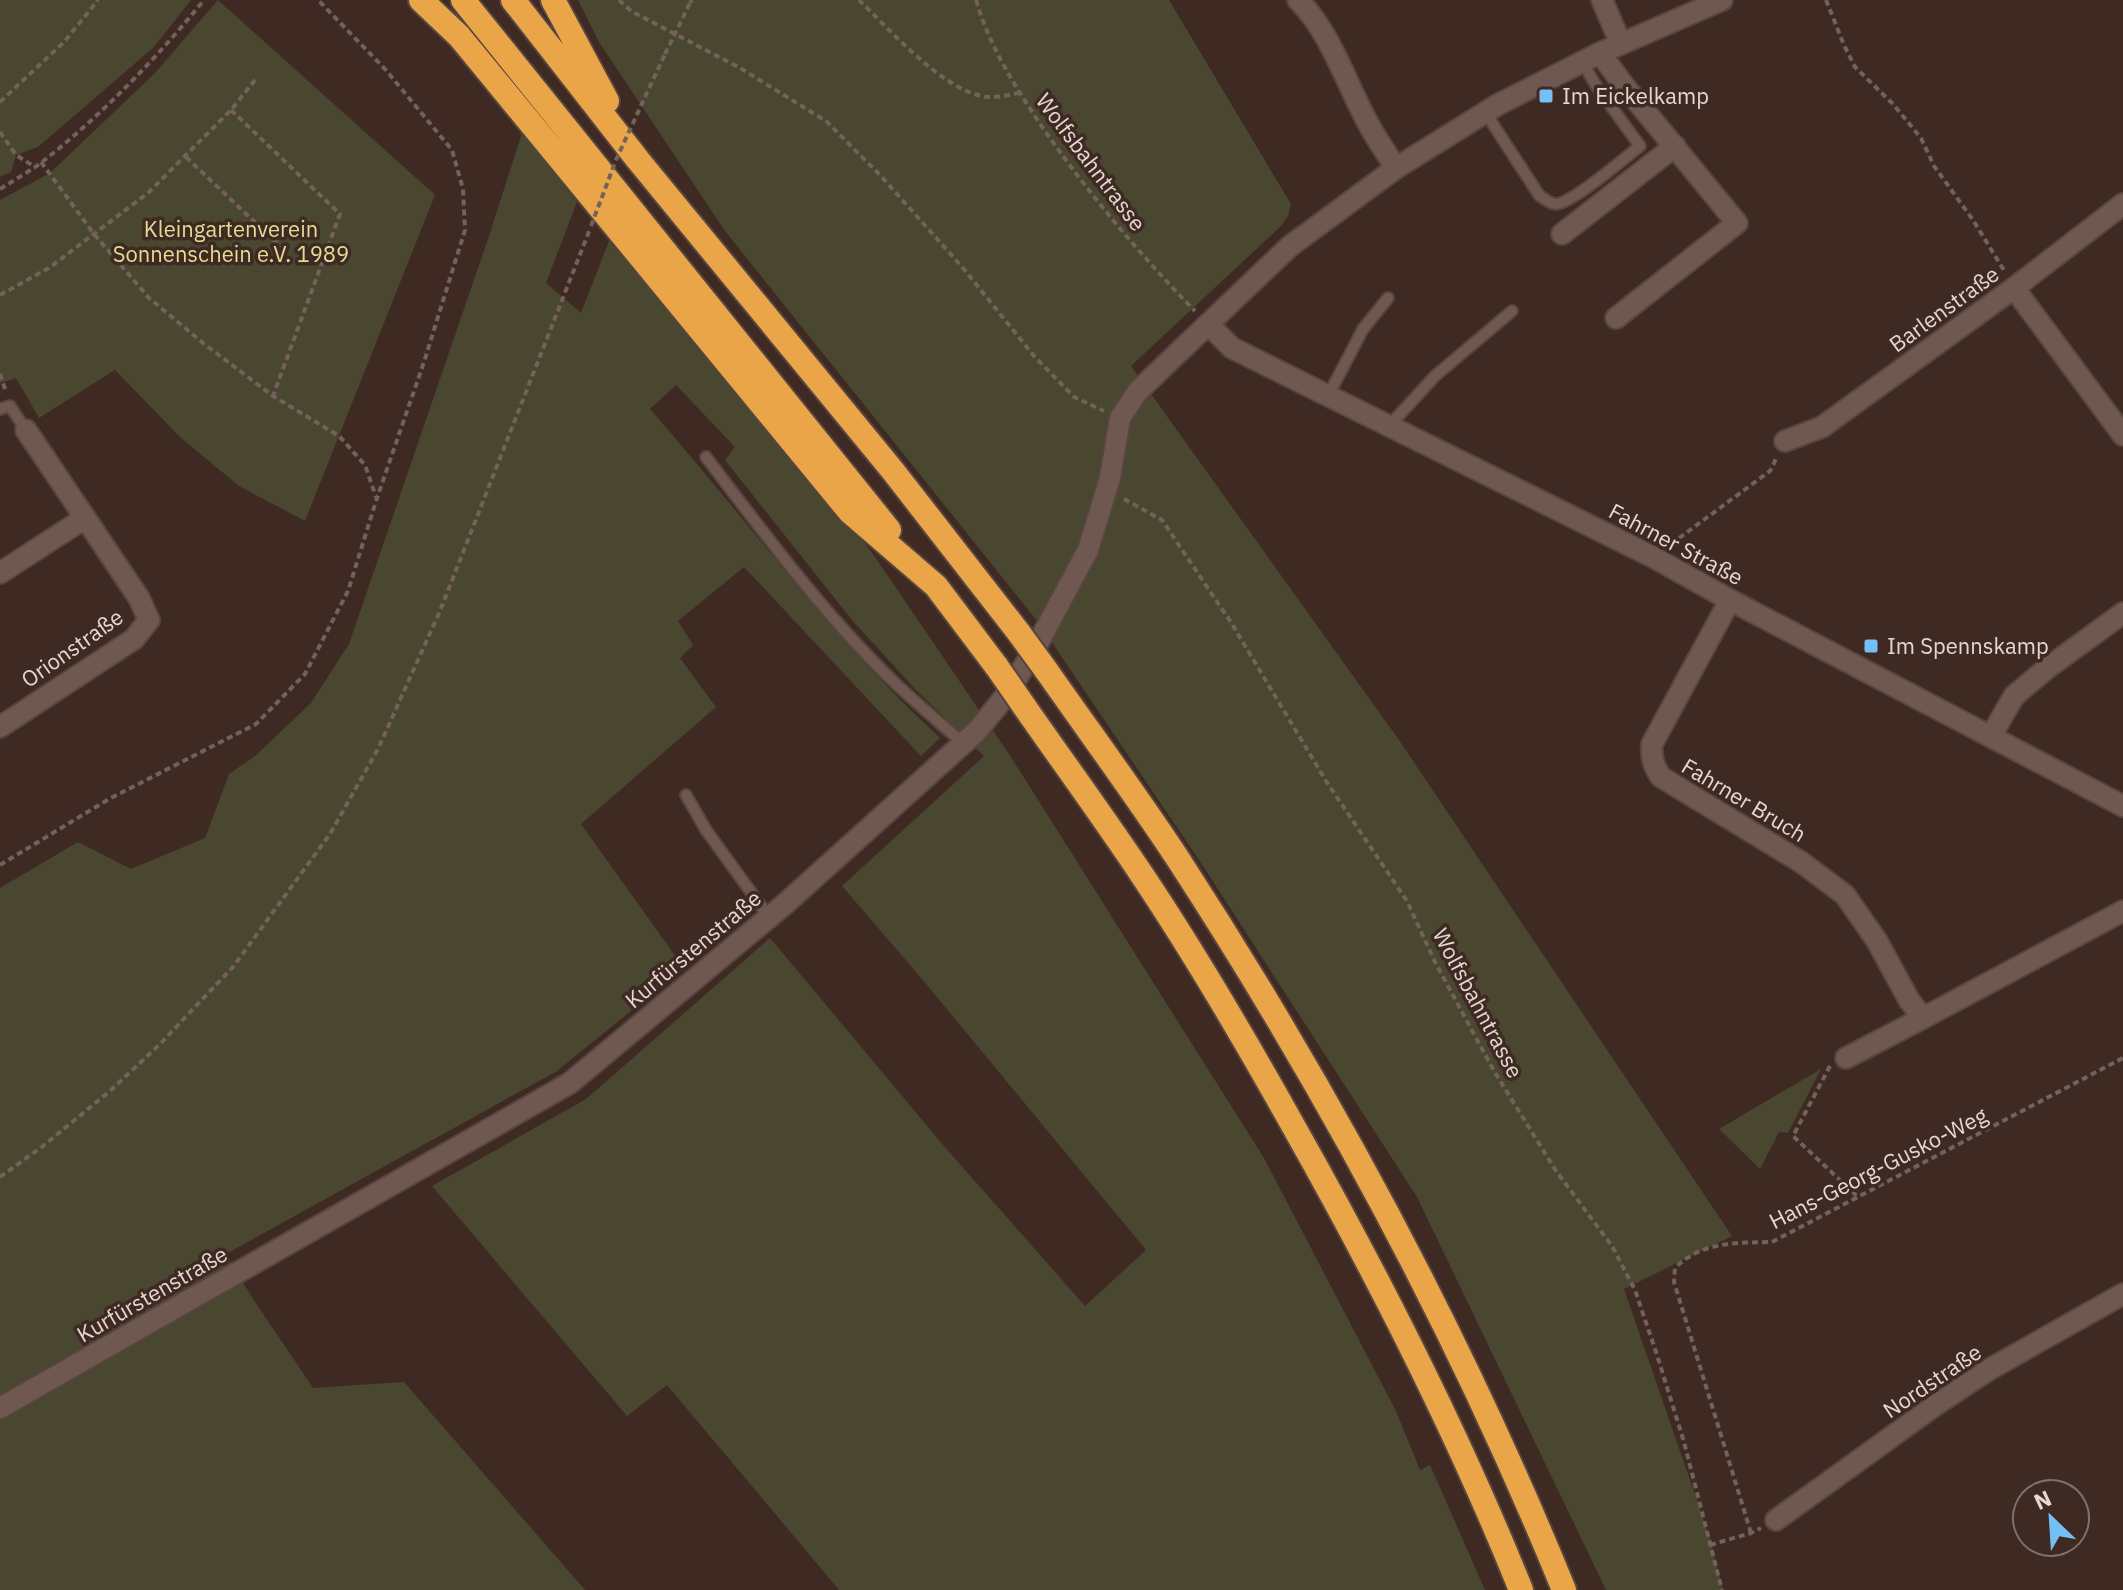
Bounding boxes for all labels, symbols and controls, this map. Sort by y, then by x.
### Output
place label: Im Eickelkamp [1562,81,1709,110]
street label: Wolfsbahntrasse [1030,87,1153,237]
marker: Im Eickelkamp [1537,87,1555,105]
park label: Kleingartenverein Sonnenschein e.V. 1989 [113,214,349,268]
street label: Barlenstraße [1883,259,2004,358]
street label: Fahrner Straße [1604,496,1748,591]
street label: Orionstraße [15,602,128,693]
place label: Im Spennskamp [1887,631,2049,660]
marker: Im Spennskamp [1862,637,1880,655]
street label: Fahrner Bruch [1677,751,1812,848]
street label: Kurfürstenstraße [619,883,767,1014]
street label: Wolfsbahntrasse [1427,923,1530,1083]
street label: Hans-Georg-Gusko-Weg [1764,1100,1992,1235]
street label: Kurfürstenstraße [71,1239,232,1348]
street label: Nordstraße [1877,1337,1987,1424]
north arrow [2011,1478,2091,1558]
text: N [2029,1483,2056,1516]

